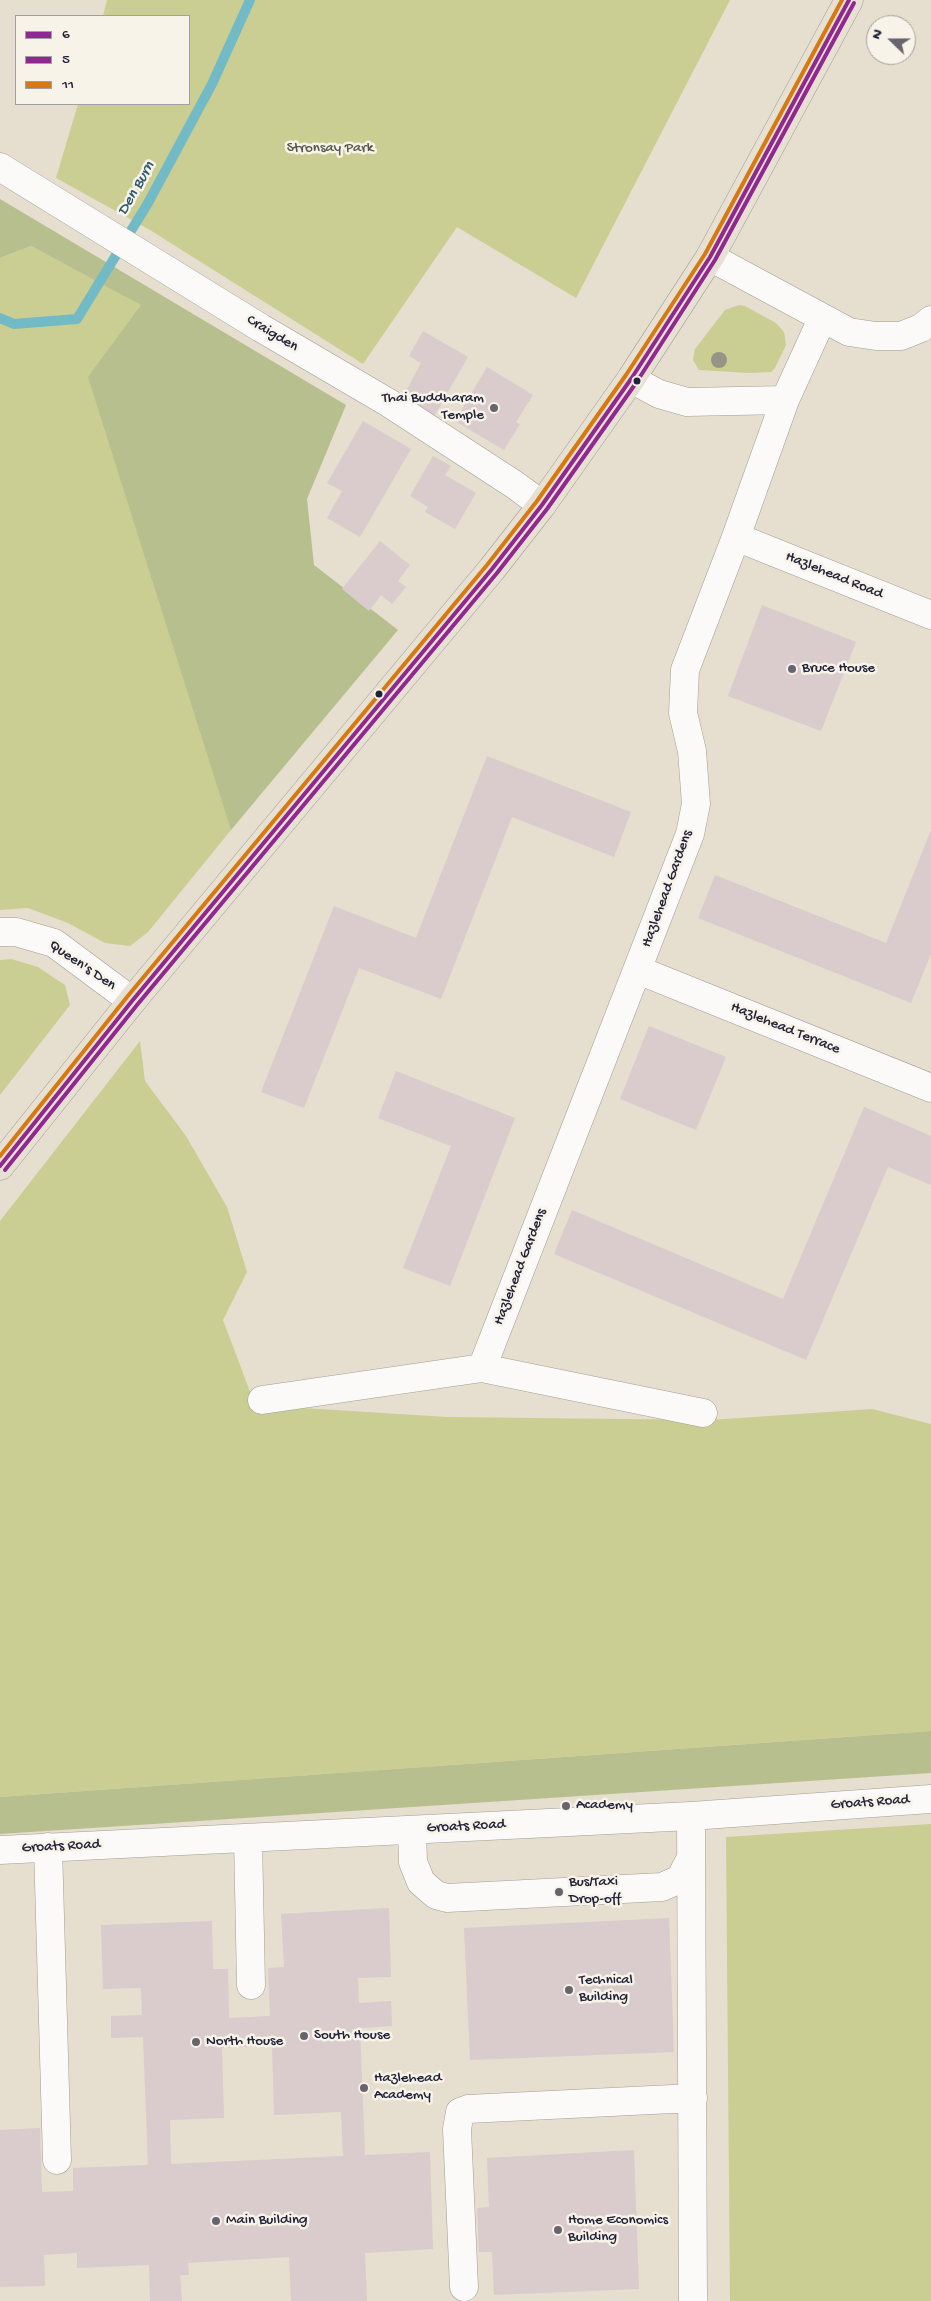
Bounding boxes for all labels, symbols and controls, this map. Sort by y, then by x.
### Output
legend [15,15,190,105]
north arrow [866,15,916,65]
text: 6 [62,26,70,44]
text: N [868,27,887,42]
text: 5 [62,51,70,69]
text: 11 [62,76,74,94]
park label: Stronsay Park [287,140,373,158]
water label: Den Burn [114,159,160,219]
street label: Craigden [243,312,301,356]
unlabelled marker [632,376,642,386]
place label: Thai Buddharam Temple [382,390,484,425]
marker: Thai Buddharam Temple [488,402,500,414]
street label: Hazlehead Road [783,548,885,604]
place label: Bruce House [802,660,875,678]
marker: Bruce House [786,663,798,675]
unlabelled marker [374,689,384,699]
street label: Hazlehead Gardens [638,828,698,950]
street label: Queen's Den [45,937,119,995]
street label: Hazlehead Terrace [728,999,842,1059]
street label: Hazlehead Gardens [491,1206,551,1328]
street label: Groats Road [830,1791,910,1815]
place label: Academy [576,1797,633,1815]
marker: Academy [560,1800,572,1812]
street label: Groats Road [426,1816,506,1838]
street label: Groats Road [21,1836,101,1858]
place label: Bus/Taxi Drop-off [569,1874,621,1909]
marker: Bus/Taxi Drop-off [553,1886,565,1898]
place label: Technical Building [579,1972,633,2007]
marker: Technical Building [563,1984,575,1996]
place label: South House [314,2027,390,2045]
marker: South House [298,2030,310,2042]
place label: North House [206,2033,283,2051]
marker: North House [190,2036,202,2048]
place label: Hazlehead Academy [374,2070,441,2105]
marker: Hazlehead Academy [358,2082,370,2094]
place label: Main Building [226,2212,308,2230]
place label: Home Economics Building [568,2212,668,2247]
marker: Main Building [210,2215,222,2227]
marker: Home Economics Building [552,2224,564,2236]

